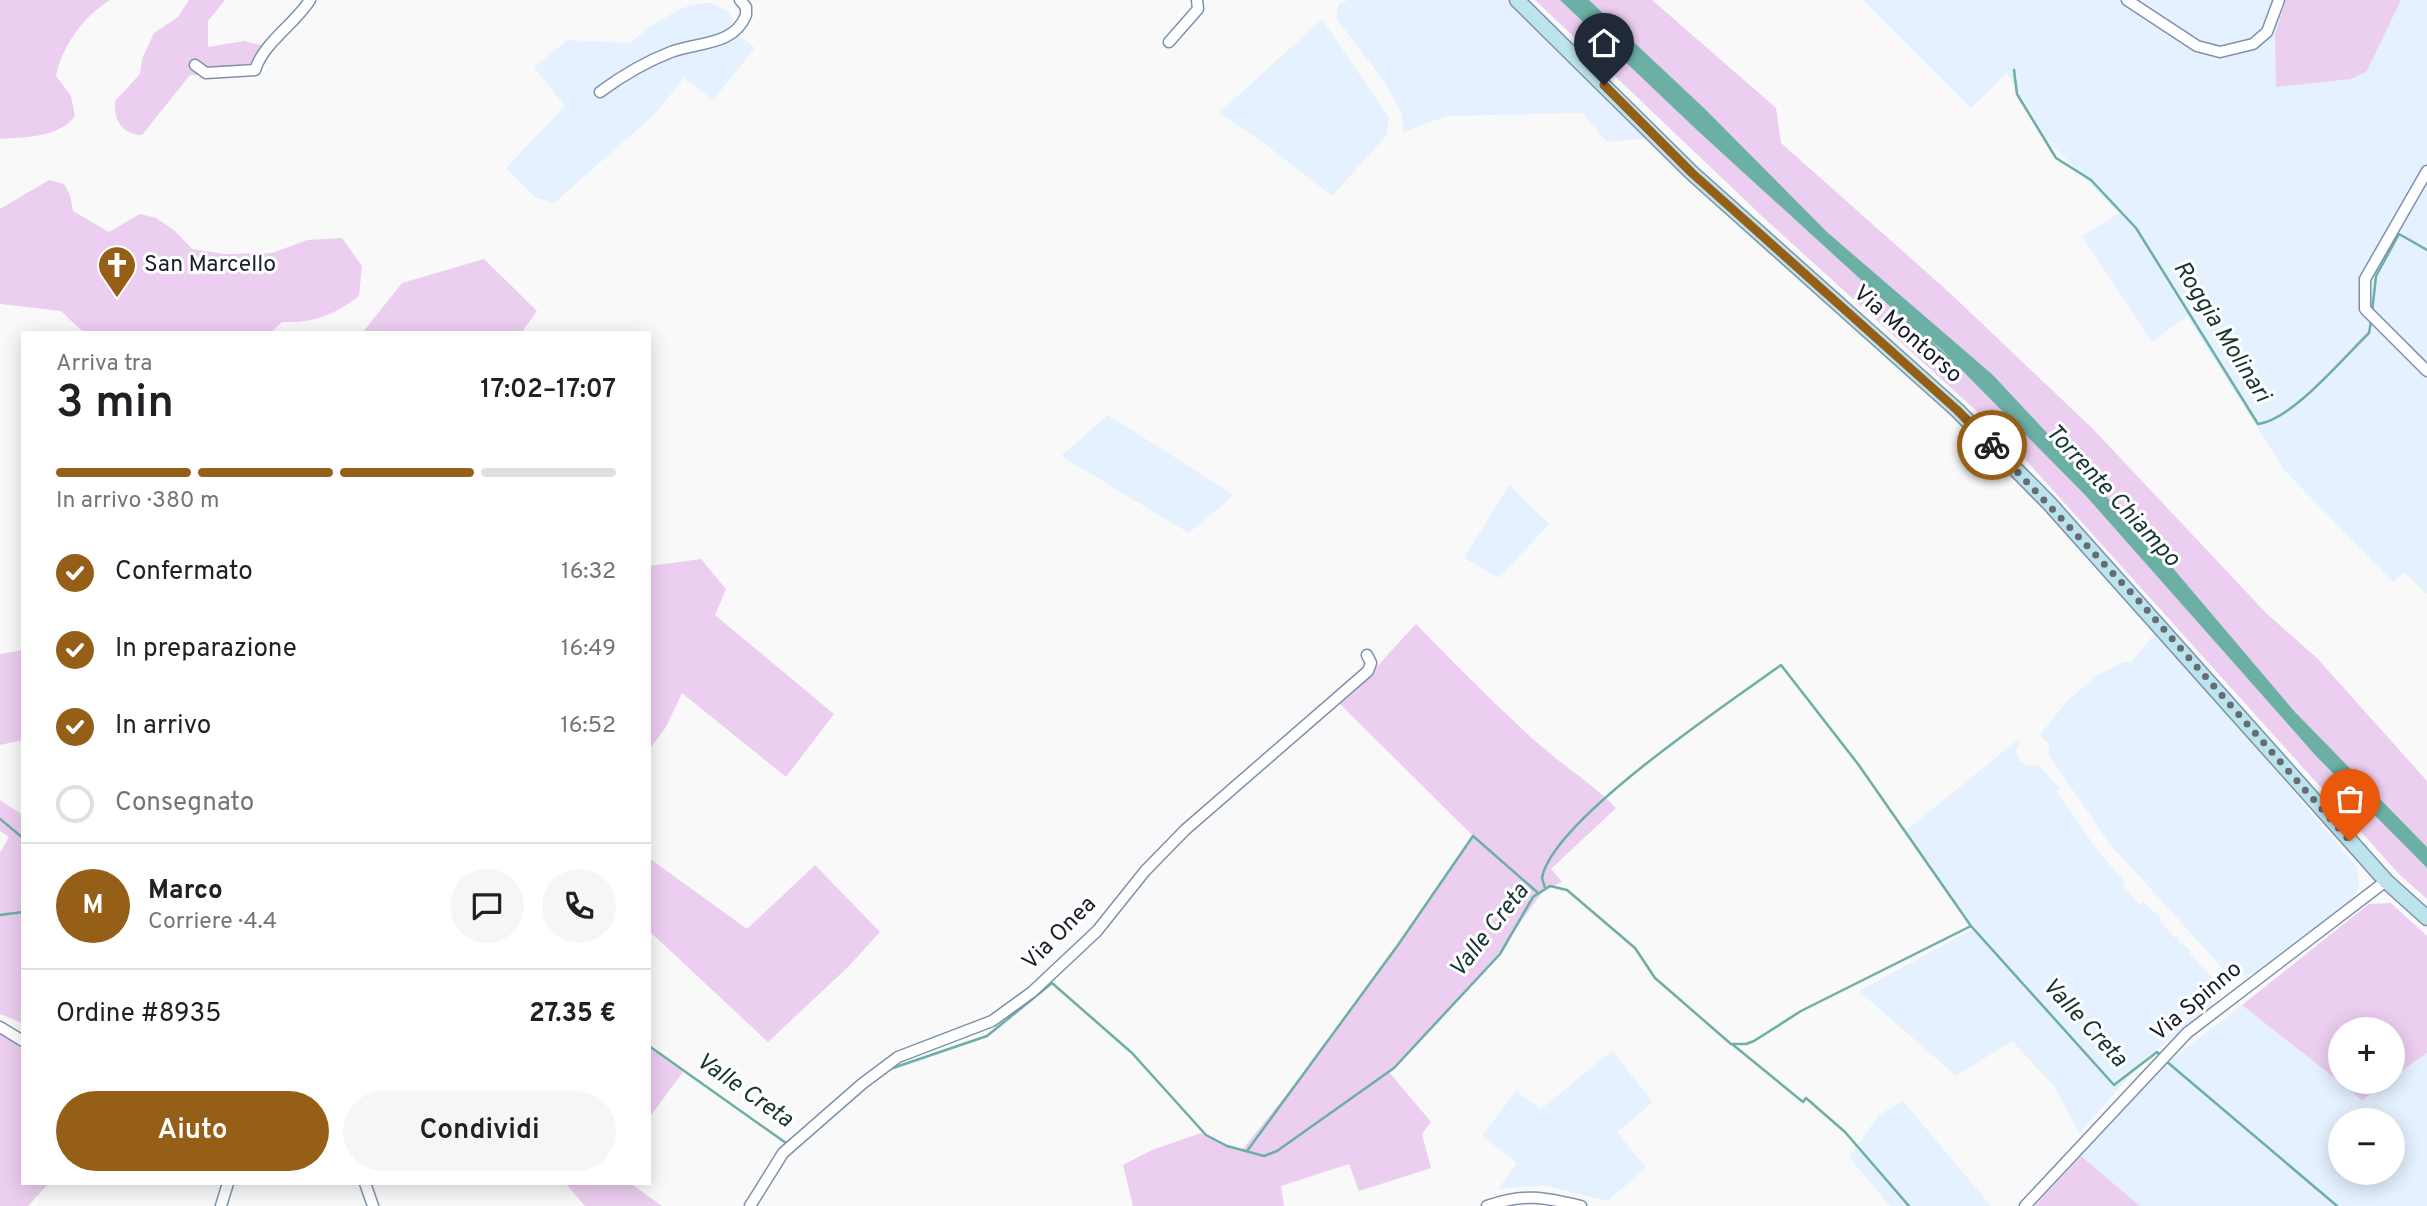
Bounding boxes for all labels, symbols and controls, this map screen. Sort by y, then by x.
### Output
pin [1574,13,1634,85]
icon: home [1585,24,1623,62]
church icon: San Marcello [96,244,138,299]
place label: San Marcello [144,251,276,280]
water label: Roggia Molinari [2166,256,2277,409]
street label: Via Montorso [1846,280,1968,390]
text: Arriva tra [56,350,152,379]
text: 17:02–17:07 [480,374,616,407]
text: 3 min [56,375,174,434]
courier [1957,410,2027,480]
water label: Torrente Chiampo [2038,418,2186,574]
icon: bike [1973,426,2011,464]
text: In arrivo · 380 m [56,487,219,516]
icon: check [56,554,94,592]
text: Confermato [115,556,253,589]
text: 16:32 [561,558,616,587]
icon: check [56,631,94,669]
text: In preparazione [115,633,297,666]
text: 16:49 [561,635,616,664]
icon: check [56,708,94,746]
text: In arrivo [115,710,211,743]
text: 16:52 [560,712,616,741]
pin [2320,769,2380,841]
icon: bag [2331,780,2369,818]
text: Consegnato [115,787,254,820]
button: chat [450,869,524,943]
button: phone [542,869,616,943]
text: Marco [148,875,223,908]
water label: Valle Creta [1444,877,1537,984]
text: M [82,890,104,923]
street label: Via Onea [1017,891,1103,977]
text: Corriere · 4.4 [148,908,277,937]
street label: Via Spinno [2145,955,2249,1049]
water label: Valle Creta [2035,972,2133,1075]
text: Ordine #8935 [56,998,221,1031]
text: 27.35 € [529,998,616,1031]
map controls [2328,1017,2405,1185]
button: + [2328,1017,2405,1094]
water label: Valle Creta [690,1047,799,1136]
button: Aiuto [56,1091,329,1171]
button: Condividi [343,1091,616,1171]
button: − [2328,1108,2405,1185]

